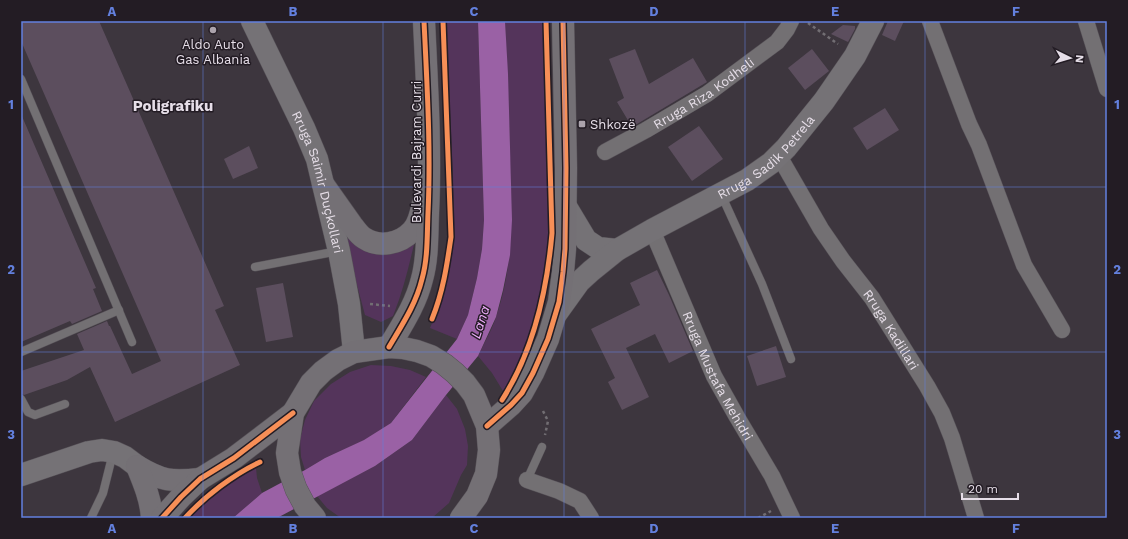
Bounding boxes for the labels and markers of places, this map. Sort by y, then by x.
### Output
marker: Aldo Auto Gas Albania [208,25,218,35]
place label: Aldo Auto Gas Albania [176,37,251,67]
place label: Shkozë [590,117,636,132]
marker: Shkozë [577,119,587,129]

